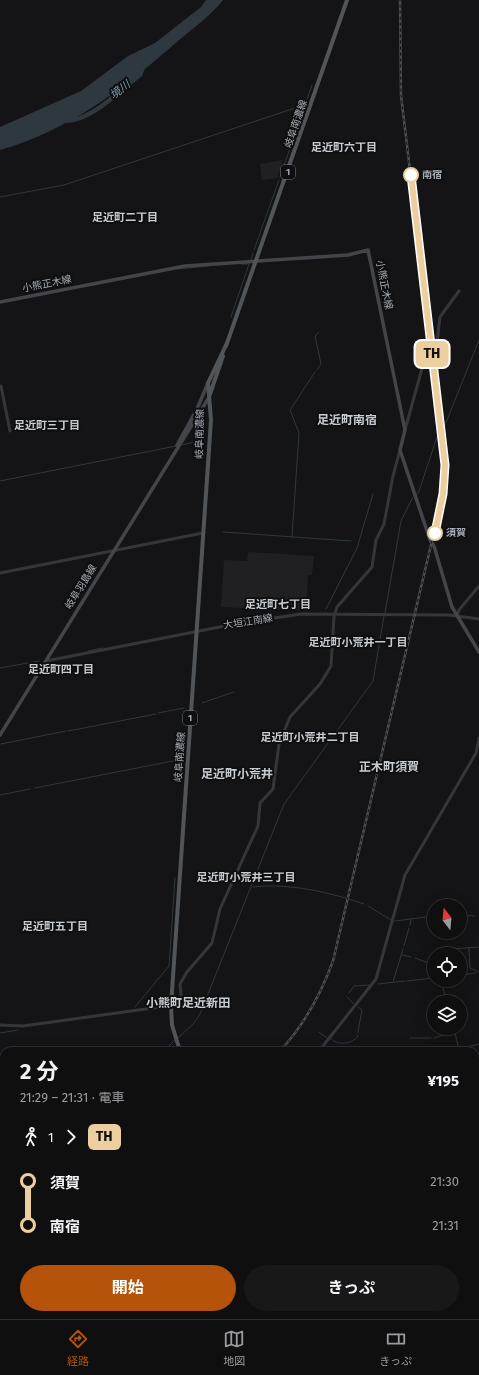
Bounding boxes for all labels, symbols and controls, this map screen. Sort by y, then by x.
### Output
water label: 境川 [107,77,133,102]
street label: 岐阜南濃線 [282,98,310,150]
district label: 足近町六丁目 [311,141,377,154]
road number: 1 [281,165,295,179]
marker: 南宿 [403,167,419,183]
place label: 南宿 [422,169,442,181]
district label: 足近町二丁目 [92,211,158,224]
street label: 小熊正木線 [373,259,395,311]
street label: 小熊正木線 [21,273,73,295]
line badge: TH [414,341,450,367]
text: TH [424,345,440,362]
street label: 岐阜南濃線 [194,409,206,459]
district label: 足近町南宿 [317,413,377,427]
district label: 足近町三丁目 [14,419,80,432]
marker: 須賀 [427,525,443,541]
place label: 須賀 [446,527,466,539]
street label: 岐阜羽島線 [63,563,99,611]
district label: 足近町七丁目 [245,598,311,611]
street label: 大垣江南線 [222,612,274,632]
district label: 足近町小荒井一丁目 [309,636,408,649]
district label: 足近町四丁目 [28,663,94,676]
road number: 1 [183,711,197,725]
district label: 足近町小荒井二丁目 [261,731,360,744]
street label: 岐阜南濃線 [172,732,188,782]
district label: 正木町須賀 [359,760,419,774]
district label: 足近町小荒井 [201,767,273,781]
district label: 足近町小荒井三丁目 [197,871,296,884]
north arrow [427,899,467,939]
map controls [427,899,467,1035]
district label: 足近町五丁目 [22,920,88,933]
button: locate [427,947,467,987]
button: layers [427,995,467,1035]
district label: 小熊町足近新田 [146,996,230,1010]
text: 2 分 [20,1058,59,1085]
text: ¥195 [428,1072,459,1090]
text: 21:29 – 21:31 · 電車 [20,1090,124,1105]
icon: walk [20,1126,42,1148]
icon: forward [60,1126,82,1148]
text: TH [96,1128,113,1145]
text: 1 [48,1130,54,1145]
text: 須賀 [50,1174,80,1192]
text: 21:30 [430,1174,459,1189]
text: 南宿 [50,1218,80,1236]
text: 21:31 [432,1218,459,1233]
button: 開始 [20,1265,236,1311]
button: きっぷ [244,1265,459,1311]
tab: 経路 [67,1328,89,1368]
tab: 地図 [223,1328,245,1368]
tab: きっぷ [379,1328,412,1368]

